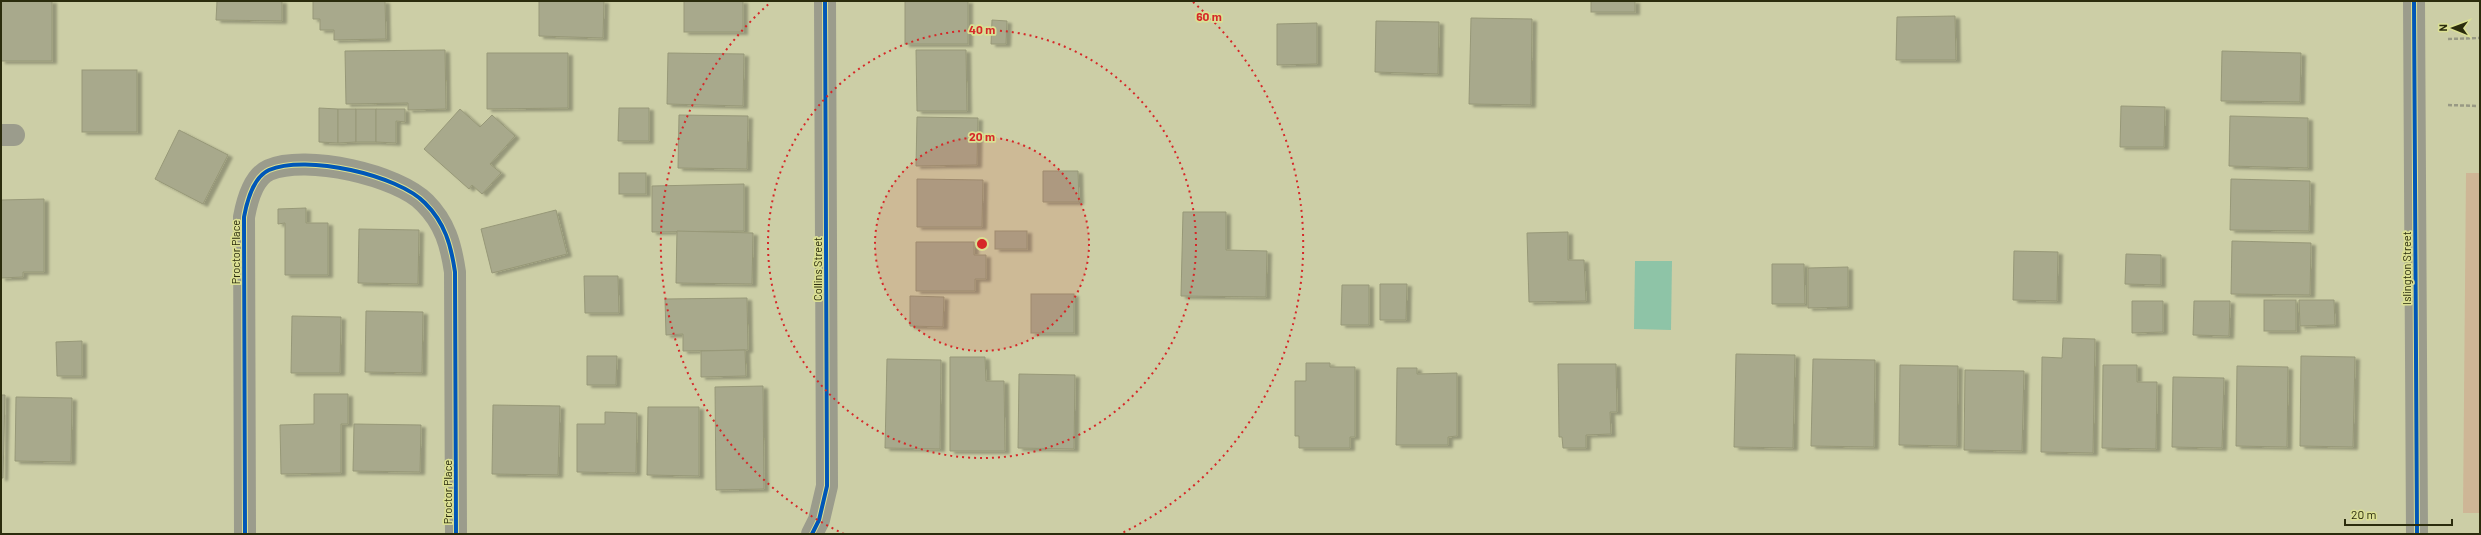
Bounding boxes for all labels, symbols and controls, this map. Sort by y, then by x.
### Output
north arrow [2433,8,2473,48]
text: 60 m [1196,9,1222,23]
text: 40 m [969,22,995,36]
text: N [2436,24,2449,32]
text: 20 m [969,129,995,143]
street label: Proctor Place [229,220,242,284]
street label: Islington Street [2400,231,2413,305]
street label: Collins Street [811,237,824,301]
centre of rings [975,237,989,251]
street label: Proctor Place [441,460,454,524]
scale bar [2345,501,2452,527]
text: 20 m [2351,507,2377,521]

